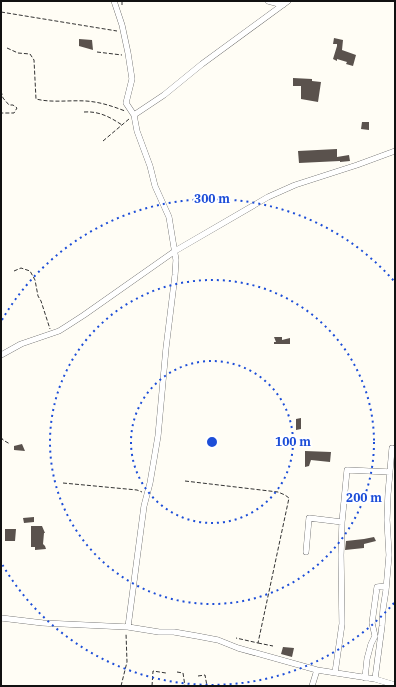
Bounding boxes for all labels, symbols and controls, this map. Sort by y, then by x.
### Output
text: 300 m [194,191,230,206]
text: 100 m [275,434,311,449]
centre of rings [205,435,219,449]
text: 200 m [346,490,382,505]

